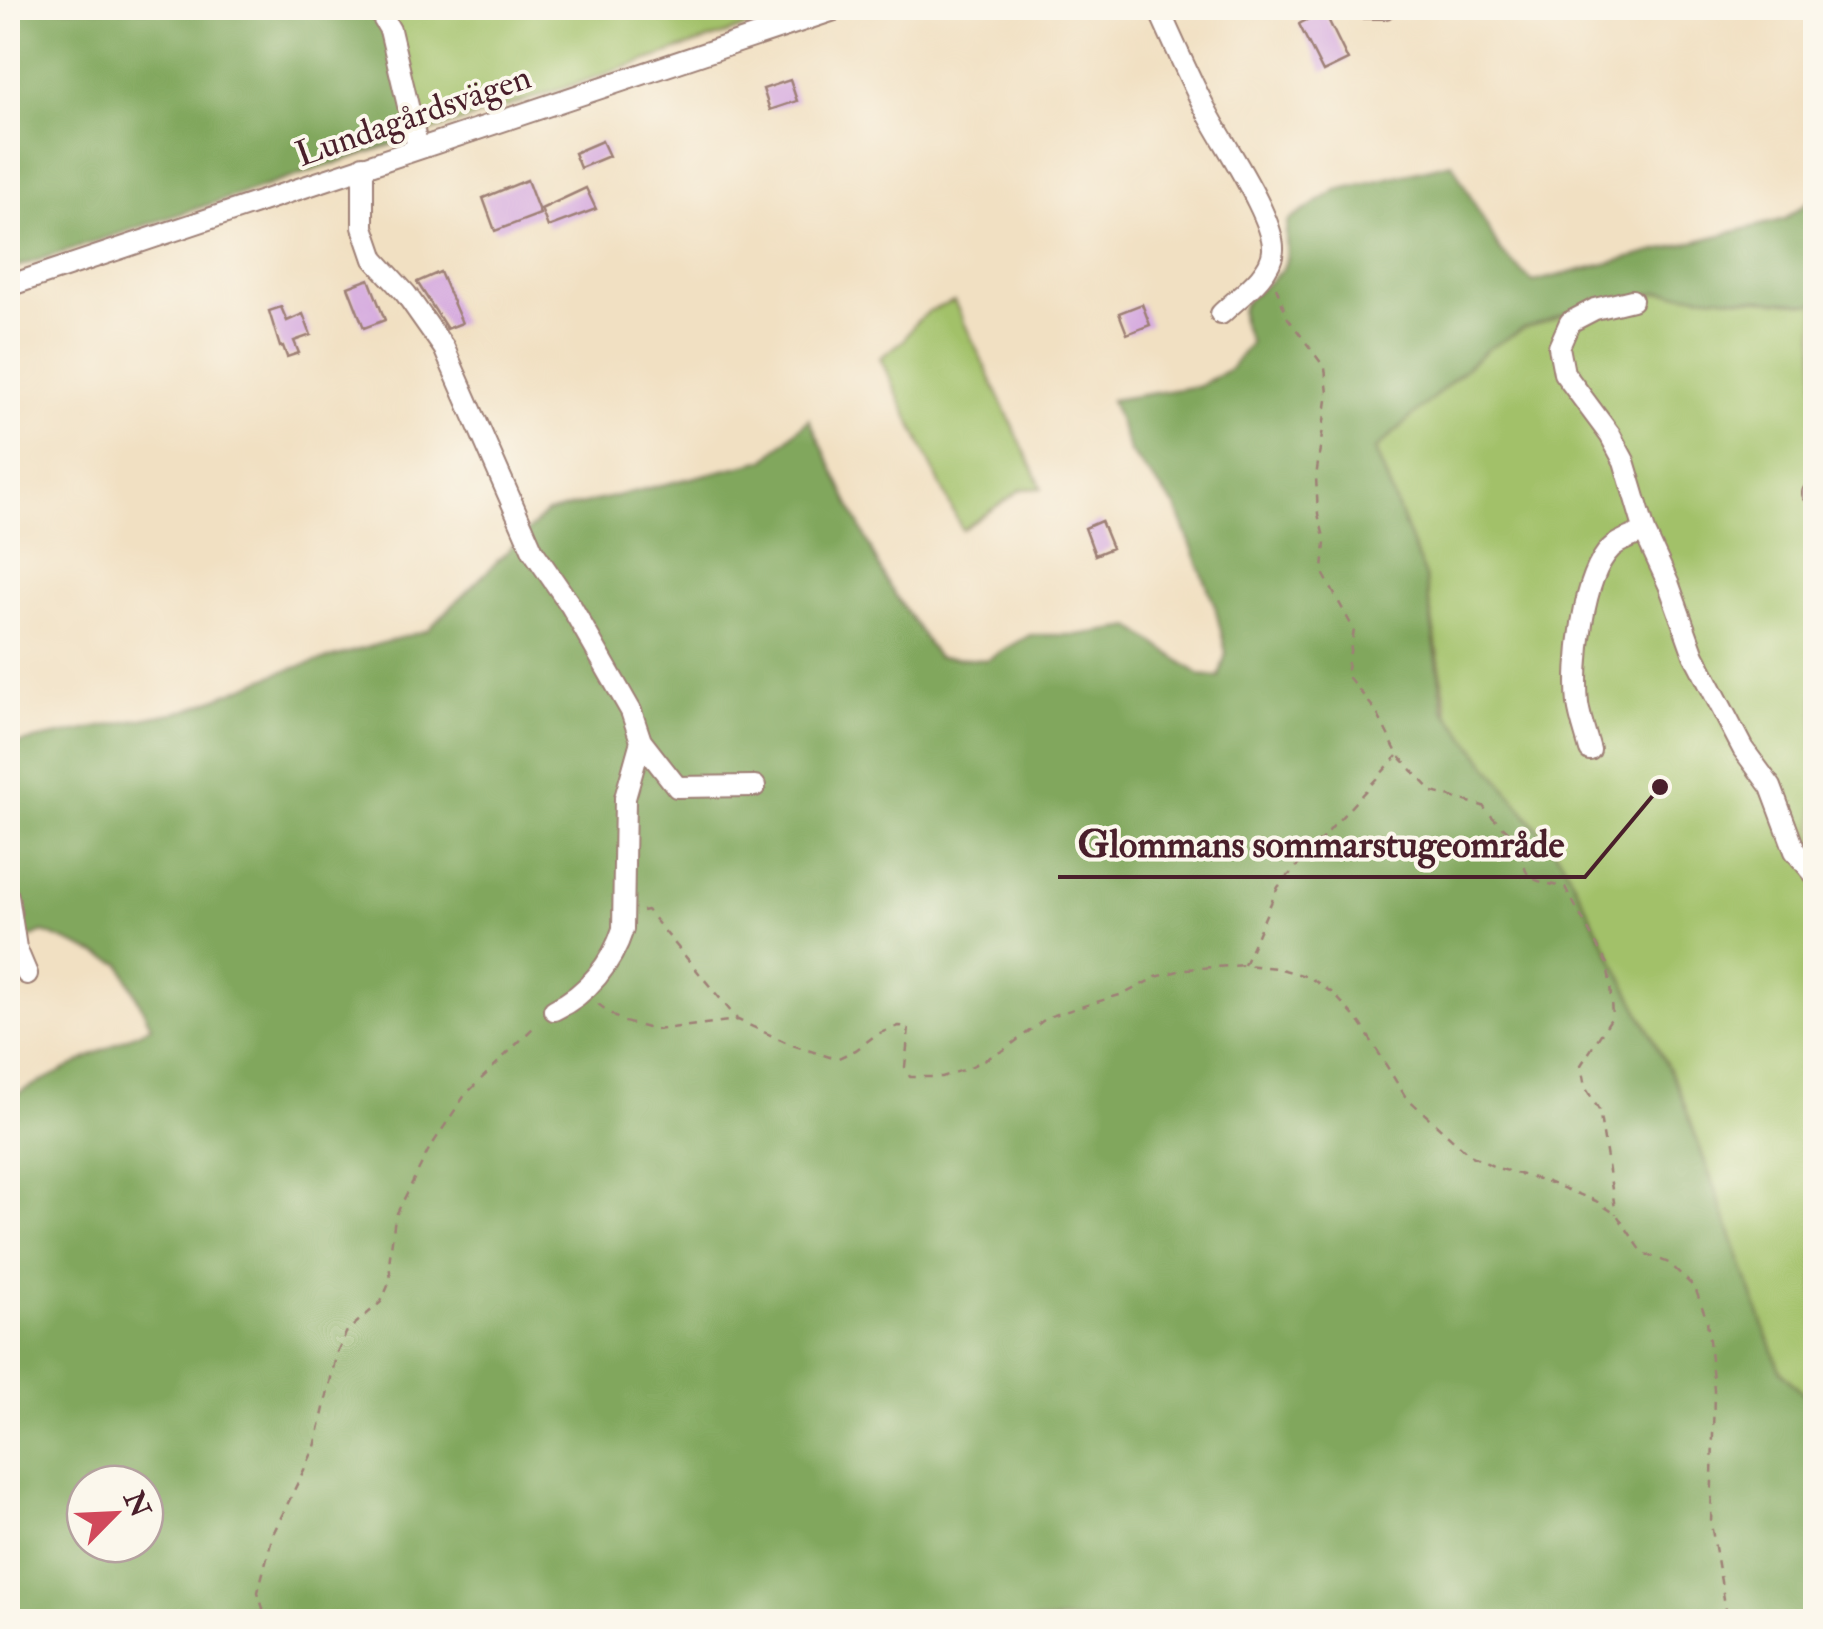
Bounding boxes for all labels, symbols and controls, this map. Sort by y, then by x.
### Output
street label: Lundagårdsvägen [290,55,537,177]
callout: Glommans sommarstugeområde [1058,809,1585,877]
text: Glommans sommarstugeområde [1078,821,1565,869]
north arrow [65,1464,165,1564]
text: N [115,1485,158,1524]

